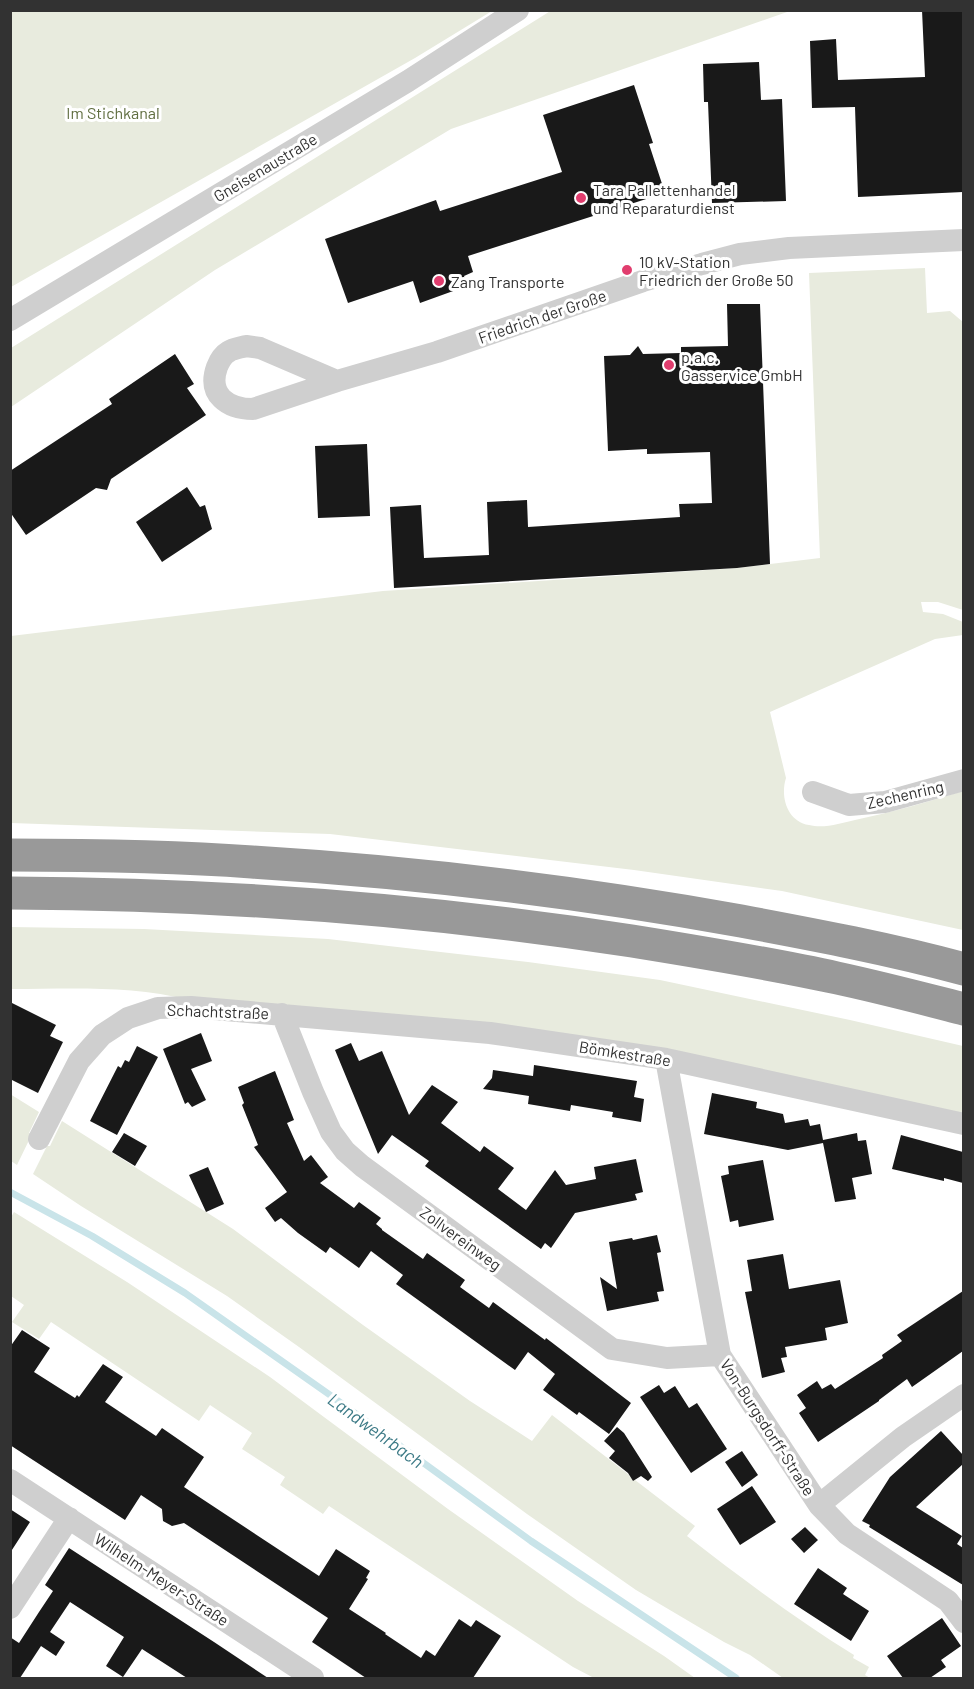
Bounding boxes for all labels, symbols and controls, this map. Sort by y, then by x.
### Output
park label: Im Stichkanal [66,103,160,122]
street label: Gneisenaustraße [210,129,320,205]
place label: Tara Pallettenhandel und Reparaturdienst [593,180,735,217]
marker: Tara Pallettenhandel und Reparaturdienst [574,191,588,205]
place label: 10 kV-Station Friedrich der Große 50 [639,252,794,289]
marker: 10 kV-Station Friedrich der Große 50 [620,263,634,277]
place label: Zang Transporte [451,272,565,291]
marker: Zang Transporte [432,274,446,288]
street label: Friedrich der Große [475,285,609,347]
place label: p.a.c. Gasservice GmbH [681,347,803,384]
marker: p.a.c. Gasservice GmbH [662,358,676,372]
street label: Zechenring [865,776,945,812]
street label: Schachtstraße [167,1000,269,1022]
street label: Bömkestraße [578,1036,672,1070]
street label: Zollvereinweg [417,1202,505,1274]
street label: Von-Burgsdorff-Straße [717,1355,819,1499]
water label: Landwehrbach [324,1388,428,1472]
street label: Wilhelm-Meyer-Straße [91,1529,233,1629]

